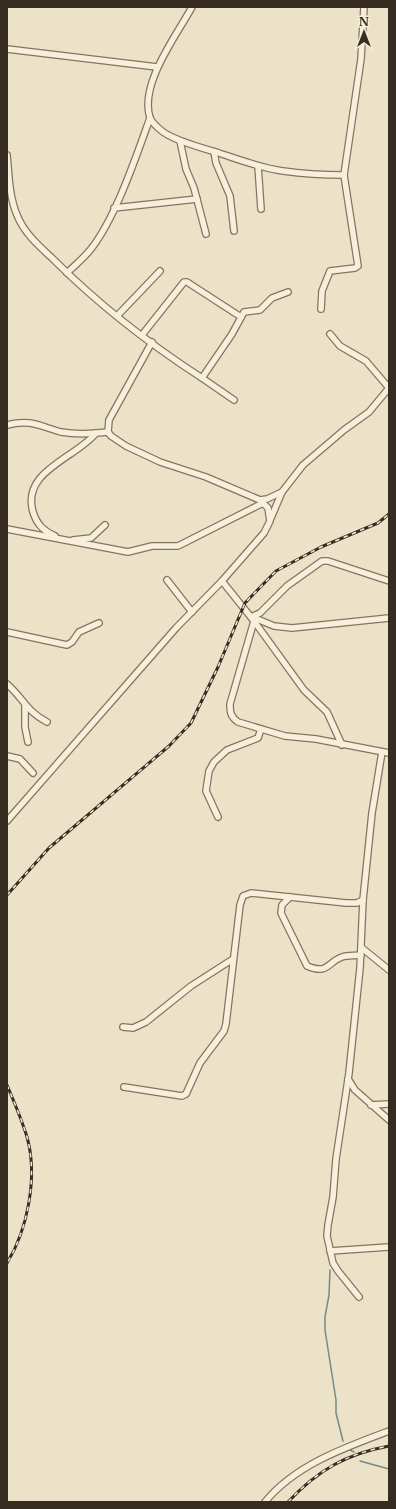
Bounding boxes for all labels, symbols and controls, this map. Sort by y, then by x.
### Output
north arrow [344,12,384,52]
text: N [359,15,370,29]

